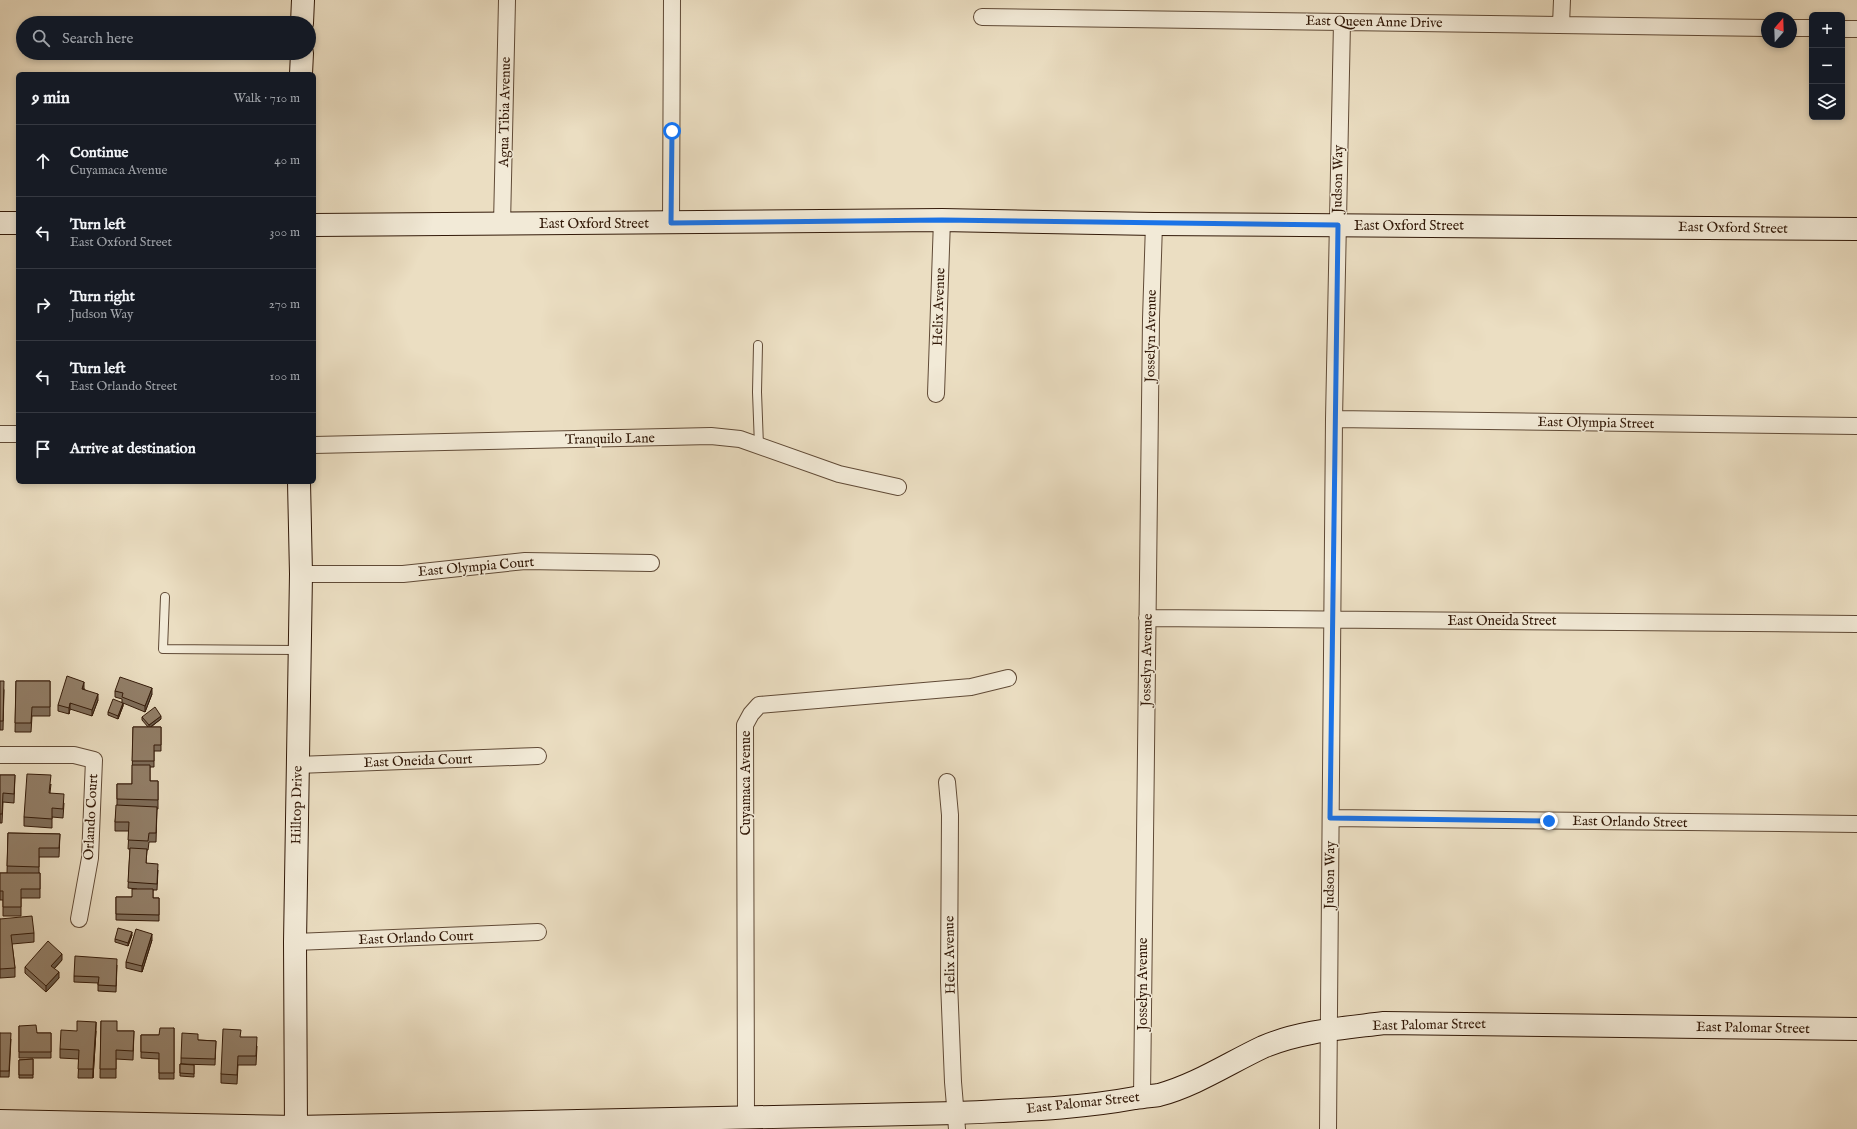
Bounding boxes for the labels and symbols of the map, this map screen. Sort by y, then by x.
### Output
street label: East Queen Anne Drive [1305,12,1443,32]
north arrow [1761,12,1797,48]
street label: Agua Tibia Avenue [495,56,515,168]
route start [663,122,681,140]
street label: Judson Way [1328,145,1348,215]
street label: East Oxford Street [539,215,649,233]
street label: East Oxford Street [1354,217,1464,235]
street label: East Oxford Street [1678,218,1788,238]
street label: Helix Avenue [929,267,949,347]
street label: Josselyn Avenue [1141,289,1161,385]
street label: East Olympia Street [1538,413,1655,433]
street label: Tranquilo Lane [565,429,656,449]
street label: East Olympia Court [417,553,535,581]
street label: East Oneida Street [1447,612,1557,630]
street label: Josselyn Avenue [1137,613,1157,709]
street label: Cuyamaca Avenue [737,730,755,835]
street label: East Oneida Court [363,750,473,772]
street label: Hilltop Drive [287,765,307,845]
street label: Orlando Court [80,773,102,861]
route end [1540,812,1558,830]
street label: East Orlando Street [1572,812,1688,832]
street label: Judson Way [1320,841,1340,911]
street label: Helix Avenue [940,915,960,994]
street label: East Orlando Court [358,927,474,949]
street label: Josselyn Avenue [1134,937,1152,1033]
street label: East Palomar Street [1372,1015,1486,1035]
street label: East Palomar Street [1696,1018,1810,1038]
street label: East Palomar Street [1026,1088,1141,1118]

